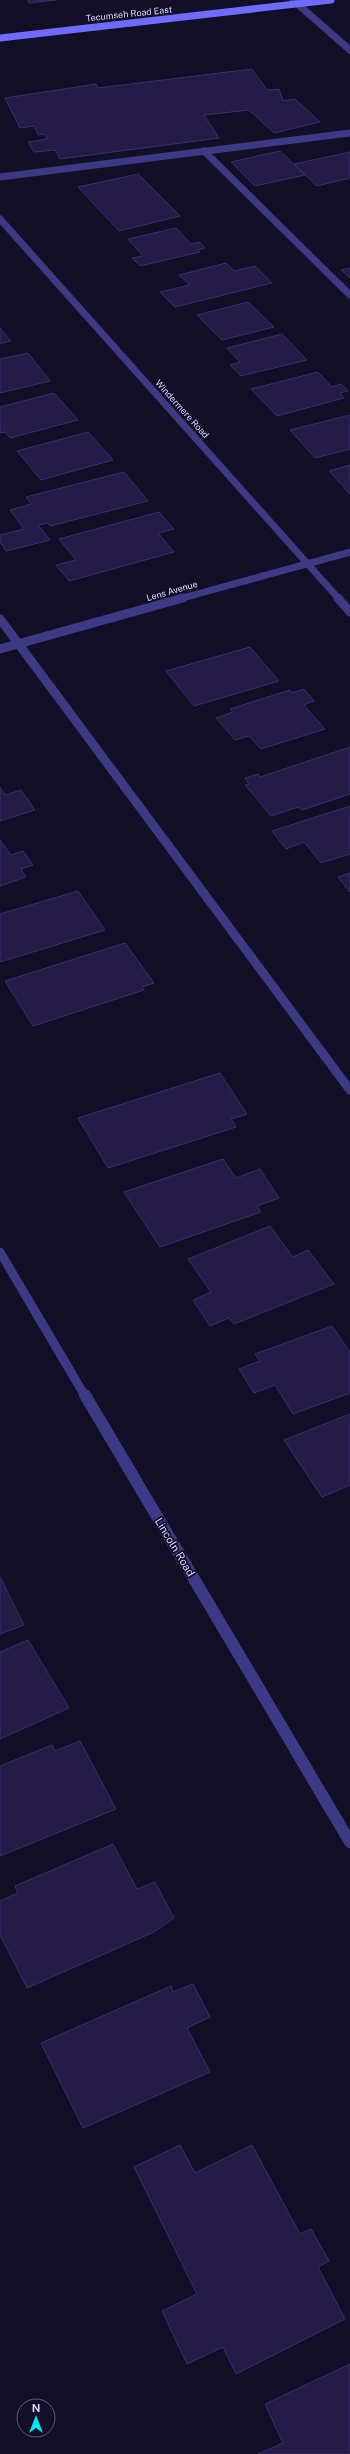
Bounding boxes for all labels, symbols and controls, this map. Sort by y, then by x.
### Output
street label: Tecumseh Road East [85,3,173,24]
street label: Windermere Road [153,377,212,440]
street label: Lens Avenue [145,578,199,603]
street label: Lincoln Road [153,1516,197,1578]
north arrow [16,2398,56,2438]
text: N [32,2402,40,2414]

